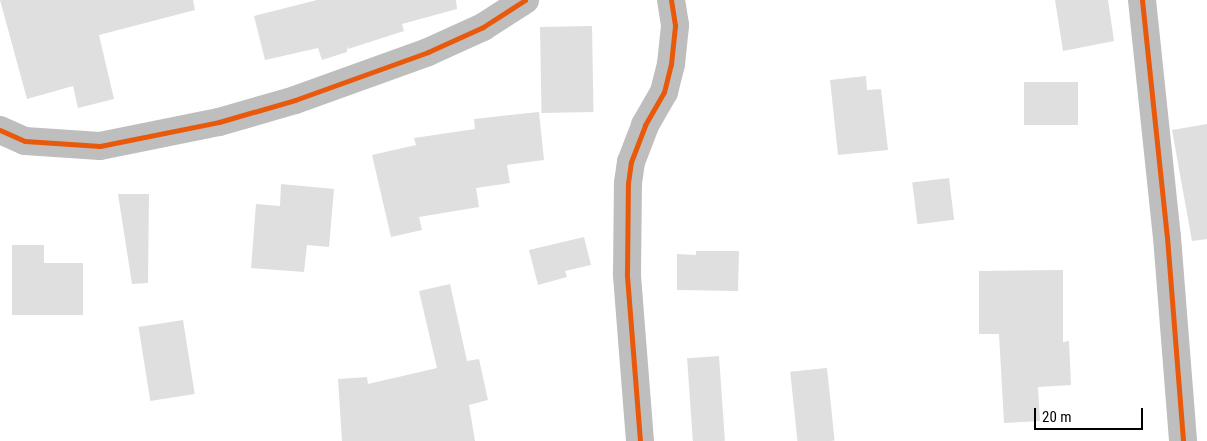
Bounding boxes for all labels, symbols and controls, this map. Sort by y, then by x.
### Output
scale bar [1037,398,1146,430]
text: 20 m [1042,408,1072,426]

